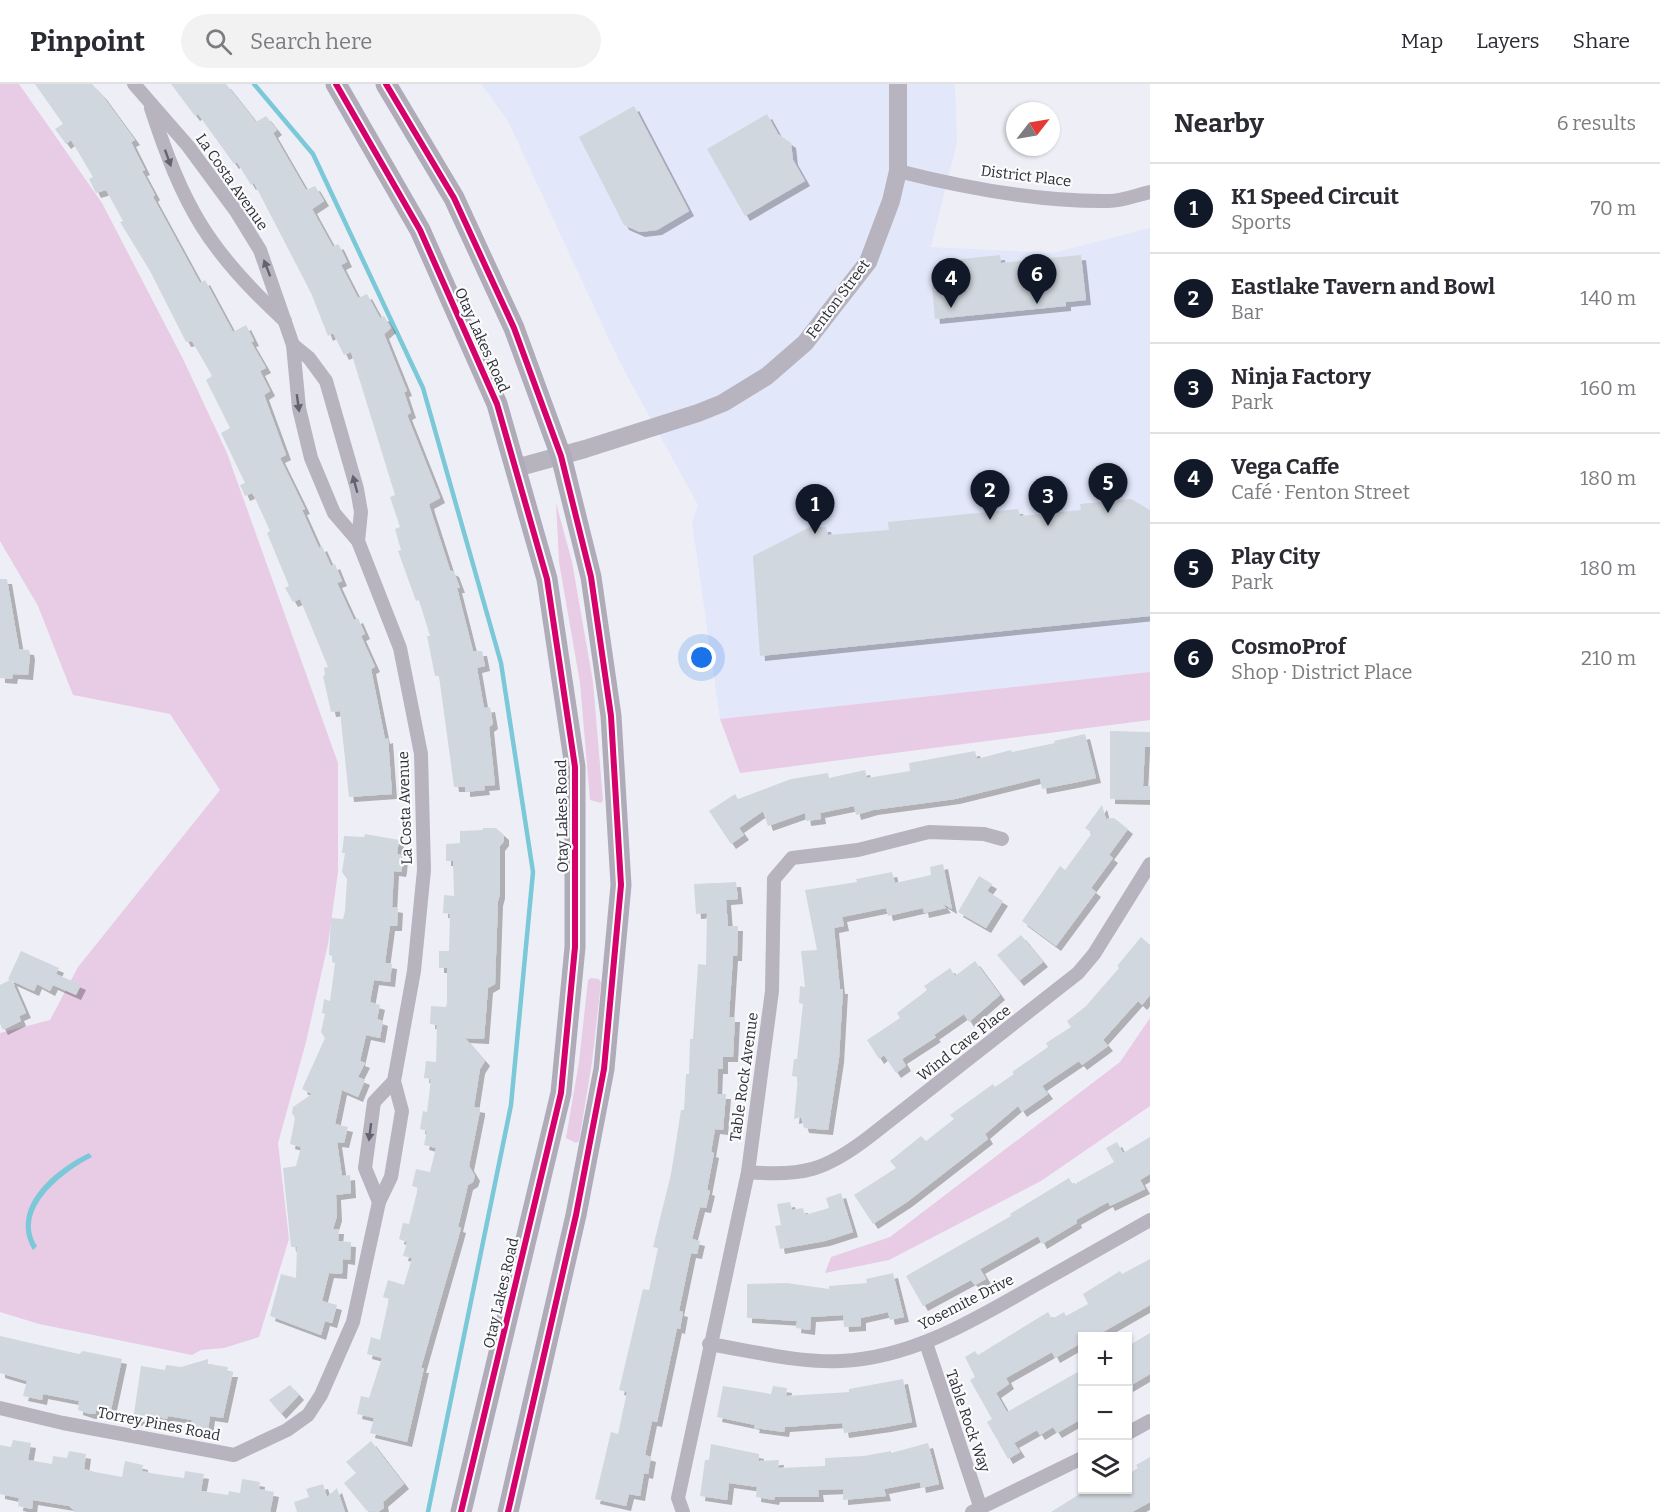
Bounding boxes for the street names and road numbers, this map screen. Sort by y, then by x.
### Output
street label: La Costa Avenue [192,130,272,234]
street label: District Place [980,162,1072,190]
street label: Fenton Street [802,256,874,342]
street label: Otay Lakes Road [451,285,513,395]
street label: La Costa Avenue [394,751,416,865]
street label: Otay Lakes Road [552,759,572,873]
street label: Wind Cave Place [914,1001,1014,1085]
street label: Table Rock Avenue [726,1011,762,1143]
street label: Otay Lakes Road [480,1236,522,1350]
street label: Yosemite Drive [915,1270,1017,1334]
street label: Table Rock Way [942,1367,994,1475]
street label: Torrey Pines Road [96,1403,222,1445]

